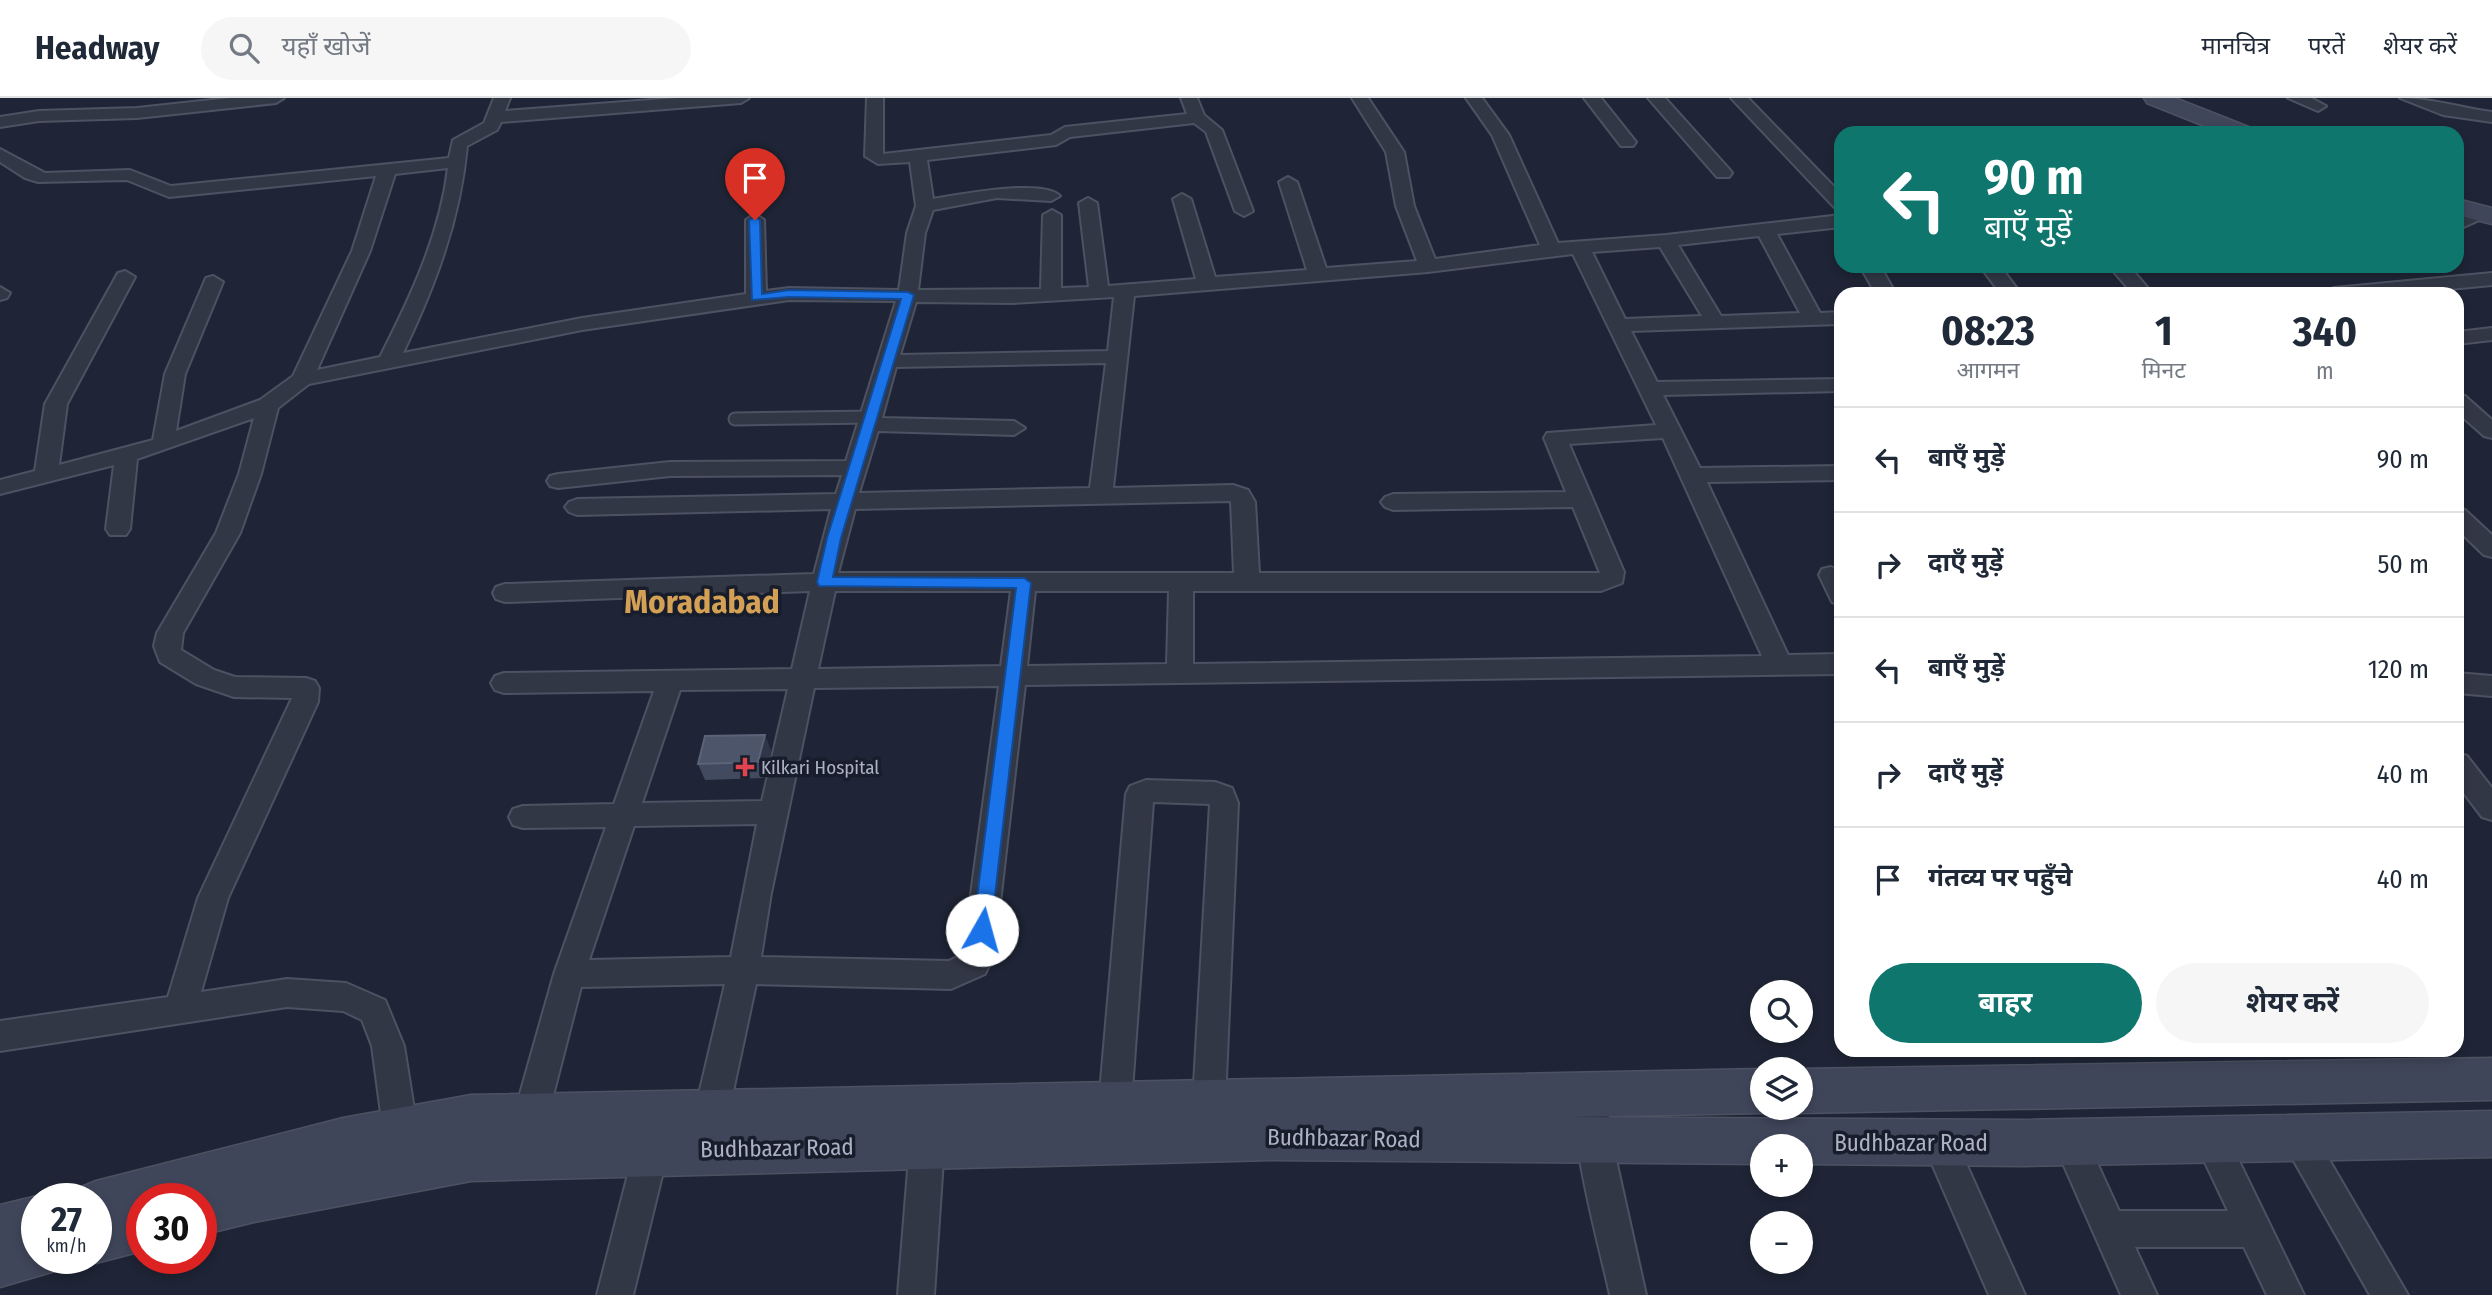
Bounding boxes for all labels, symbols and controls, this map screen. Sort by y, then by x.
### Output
search box [201,17,691,80]
text: Headway [35,28,159,68]
icon: search [225,29,263,67]
text: यहाँ खोजें [281,31,371,62]
text: मानचित्र [2201,32,2270,60]
text: परतें [2308,32,2345,60]
text: शेयर करें [2383,32,2457,60]
pin [725,148,785,220]
text: 90 m [1984,148,2084,207]
icon: left [1869,154,1960,245]
icon: arrive [736,159,774,197]
text: बाएँ मुड़ें [1984,208,2072,246]
text: 08:23 [1941,306,2035,356]
text: 1 [2155,306,2173,356]
text: 340 [2293,307,2357,357]
text: आगमन [1956,356,2019,384]
text: मिनट [2142,356,2186,384]
text: m [2316,357,2334,385]
icon: left [1869,441,1907,479]
text: बाएँ मुड़ें [1928,442,2005,473]
text: 90 m [2377,444,2429,475]
icon: right [1869,546,1907,584]
text: दाएँ मुड़ें [1928,547,2003,578]
text: 50 m [2377,549,2429,580]
district label: Moradabad [624,582,780,622]
icon: left [1869,651,1907,689]
text: बाएँ मुड़ें [1928,652,2005,683]
text: 120 m [2368,654,2429,685]
place label: Kilkari Hospital [761,756,879,779]
icon: right [1869,756,1907,794]
marker: Kilkari Hospital [735,757,755,777]
text: दाएँ मुड़ें [1928,757,2003,788]
text: 40 m [2377,759,2429,790]
icon: arrive [1869,861,1907,899]
text: गंतव्य पर पहुँचे [1928,862,2072,893]
text: 40 m [2377,864,2429,895]
position arrow [945,893,1019,967]
button: बाहर [1869,963,2142,1043]
button: शेयर करें [2156,963,2429,1043]
map controls [1750,980,1813,1274]
button: search [1750,980,1813,1043]
button: layers [1750,1057,1813,1120]
street label: Budhbazar Road [1267,1123,1421,1153]
street label: Budhbazar Road [1834,1129,1988,1157]
street label: Budhbazar Road [700,1133,854,1163]
button: + [1750,1134,1813,1197]
speed limit sign: 30 [126,1183,217,1274]
text: 27 [51,1198,82,1240]
button: − [1750,1211,1813,1274]
text: km/h [46,1235,87,1257]

